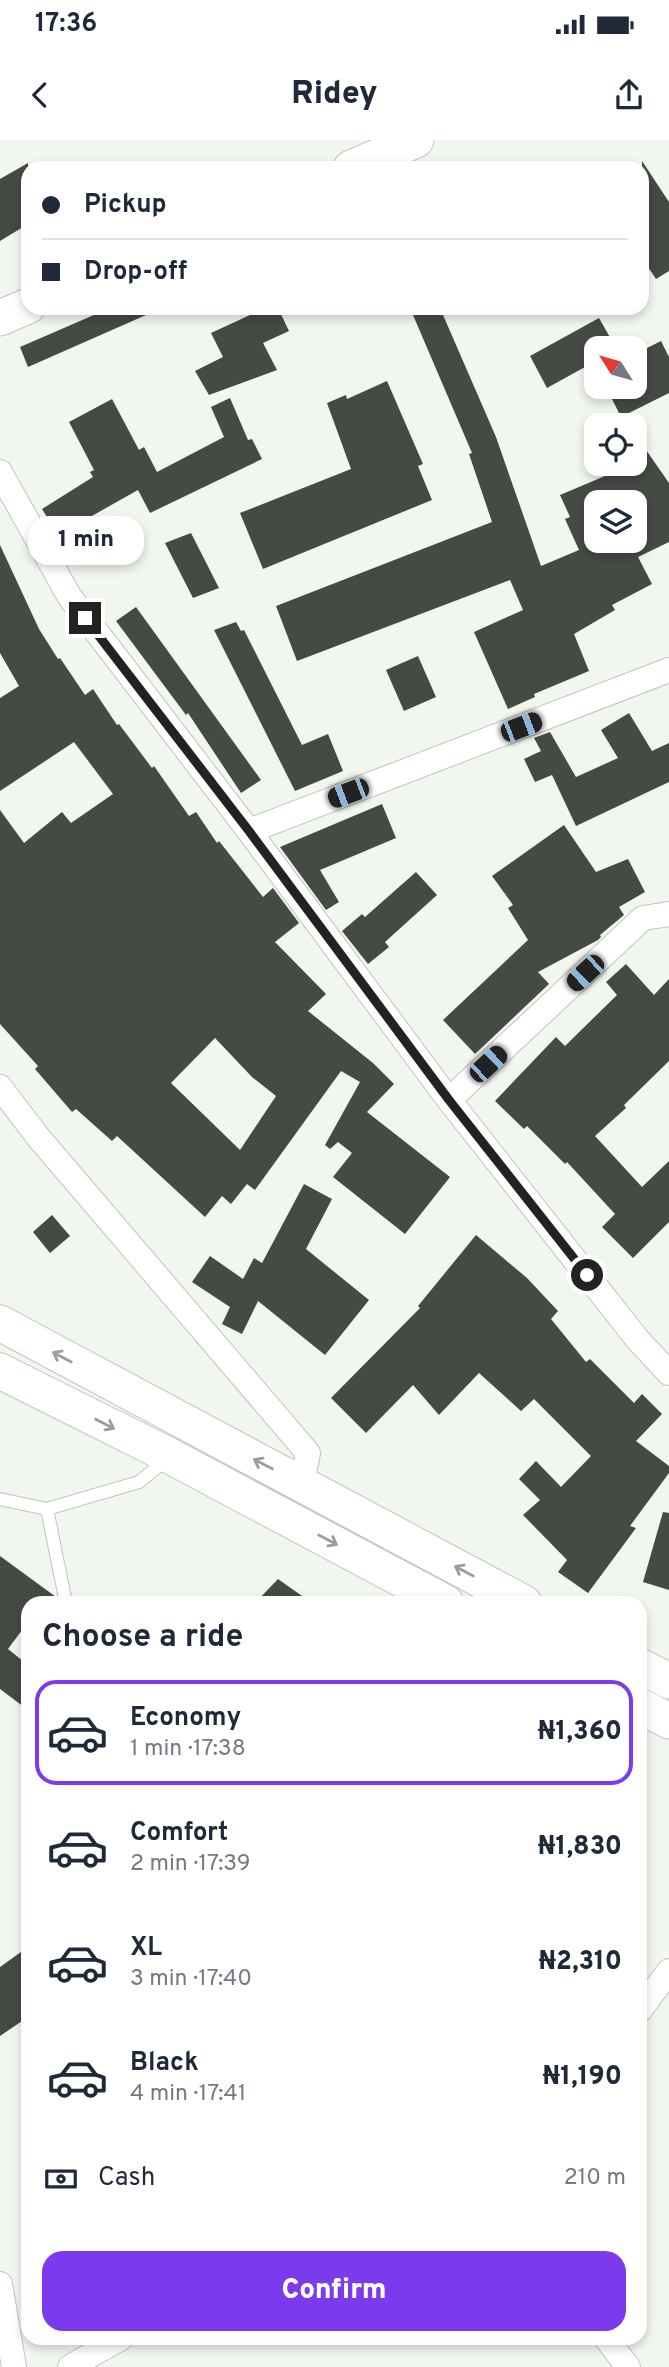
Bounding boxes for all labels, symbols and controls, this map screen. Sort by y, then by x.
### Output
text: 17:36 [35,8,97,41]
text: Ridey [291,75,378,115]
icon: back [21,76,59,114]
icon: share [610,76,648,114]
text: Pickup [84,189,167,222]
text: Drop-off [84,256,187,289]
north arrow [584,336,648,399]
map controls [584,336,647,553]
button: locate [584,413,647,476]
button: layers [584,490,647,553]
callout: 1 min [27,517,143,566]
text: 1 min [58,526,114,555]
route end [69,602,101,634]
car [498,710,545,744]
car [325,776,372,810]
car [563,951,608,995]
car [466,1042,511,1086]
route start [571,1259,603,1291]
one-way arrow [52,1350,73,1363]
one-way arrow [94,1417,115,1431]
one-way arrow [253,1456,274,1470]
one-way arrow [317,1534,338,1548]
one-way arrow [454,1563,475,1577]
text: Choose a ride [42,1618,243,1658]
icon: car [46,1701,109,1764]
text: Economy [130,1702,241,1735]
text: ₦1,360 [538,1716,622,1749]
text: 1 min · 17:38 [130,1735,246,1764]
icon: car [46,1816,109,1879]
text: Comfort [130,1817,228,1850]
text: ₦1,830 [538,1831,622,1864]
text: 2 min · 17:39 [130,1850,250,1879]
icon: car [46,1931,109,1994]
text: XL [130,1932,162,1965]
text: ₦2,310 [538,1946,622,1979]
text: 3 min · 17:40 [130,1965,252,1994]
icon: car [46,2046,109,2109]
text: Black [130,2047,199,2080]
text: ₦1,190 [543,2061,622,2094]
text: 4 min · 17:41 [130,2080,246,2109]
icon: cash [42,2160,80,2198]
text: Cash [98,2162,155,2195]
text: 210 m [564,2164,626,2193]
button: Confirm [42,2251,626,2331]

